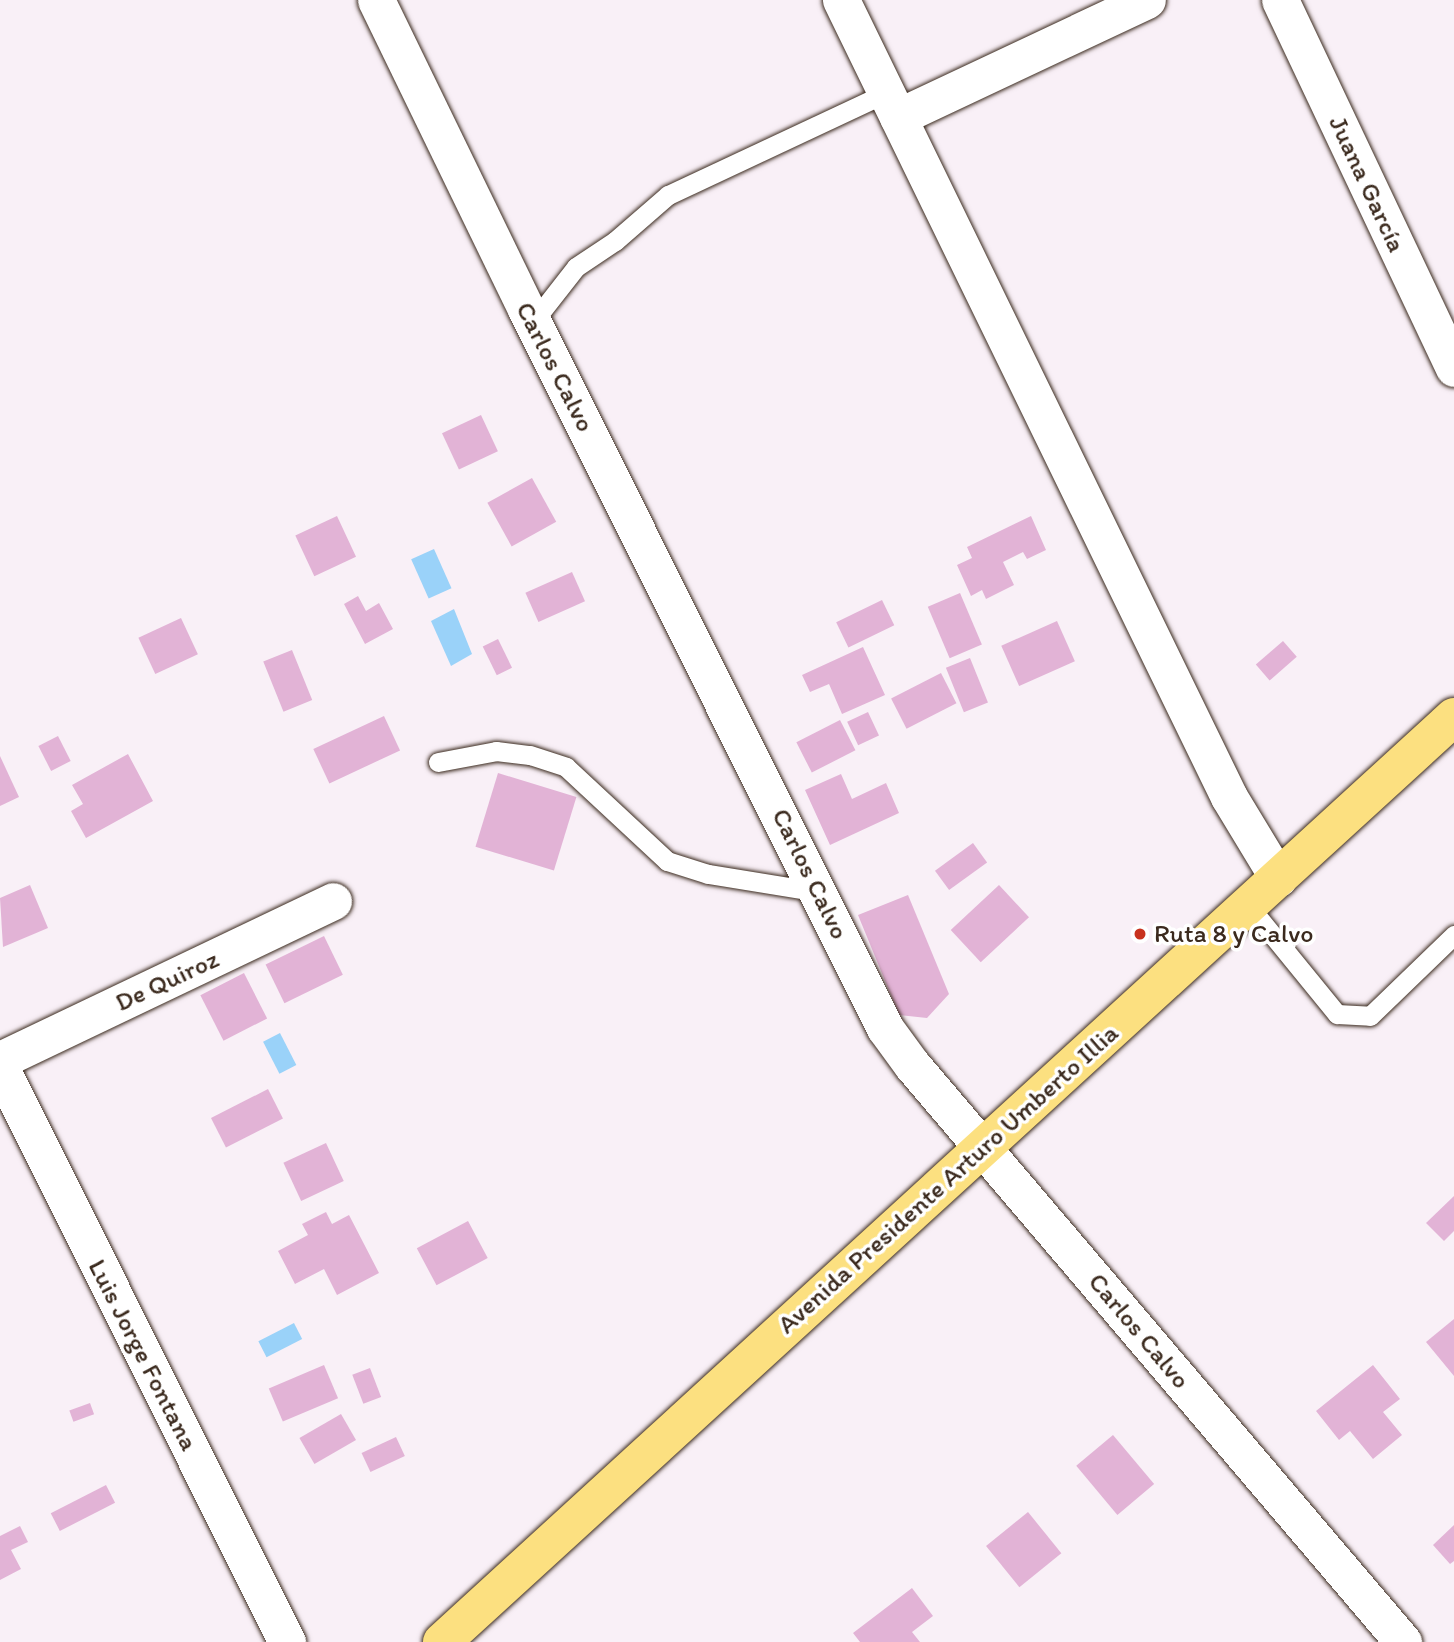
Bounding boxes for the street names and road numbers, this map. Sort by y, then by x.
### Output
street label: Juana García [1322,111,1412,257]
street label: Carlos Calvo [509,297,601,437]
street label: Carlos Calvo [765,804,855,944]
street label: De Quiroz [110,943,224,1019]
street label: Avenida Presidente Arturo Umberto Illia [771,1017,1125,1341]
street label: Luis Jorge Fontana [81,1254,205,1456]
street label: Carlos Calvo [1082,1267,1196,1395]

